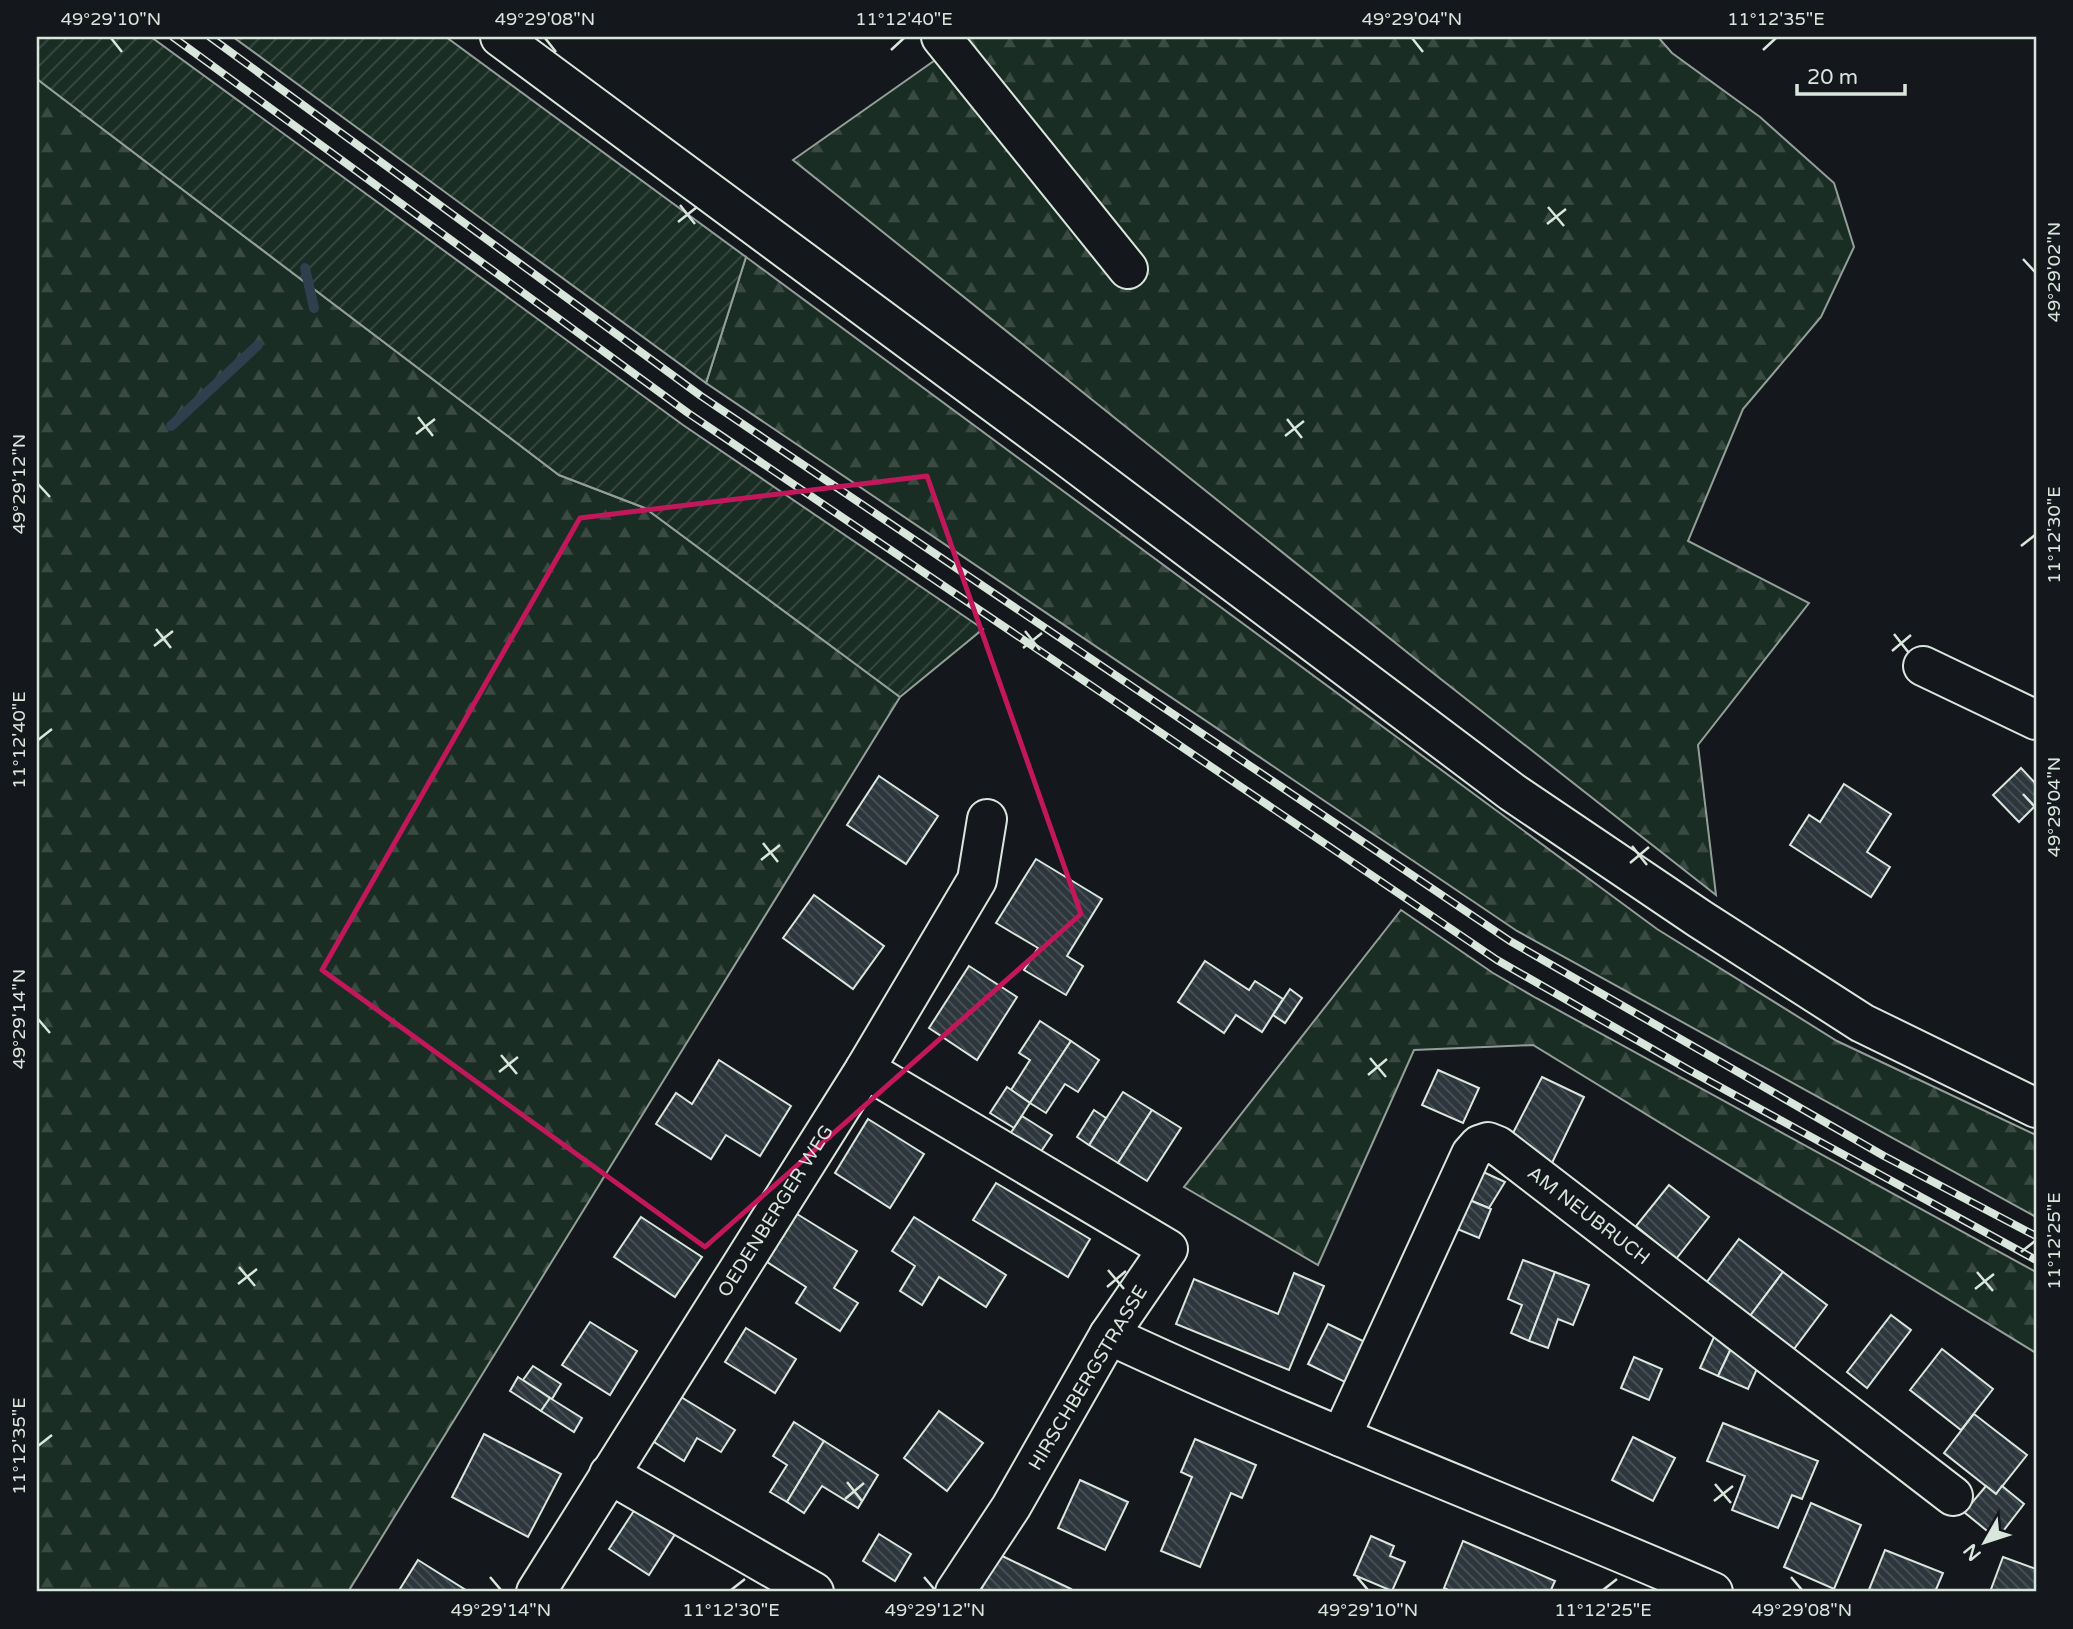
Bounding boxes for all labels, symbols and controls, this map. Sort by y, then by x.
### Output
text: 49°29'10"N [61,8,161,30]
text: 49°29'08"N [495,8,595,30]
text: 11°12'40"E [855,8,953,30]
text: 49°29'04"N [1362,8,1462,30]
text: 11°12'35"E [1727,8,1825,30]
scale bar [1797,52,1905,96]
text: 20 m [1807,65,1858,90]
text: 49°29'02"N [2043,222,2065,322]
text: 49°29'12"N [8,434,30,534]
text: 11°12'30"E [2043,486,2065,584]
text: 11°12'40"E [8,691,30,789]
text: 49°29'04"N [2043,757,2065,857]
text: 49°29'14"N [8,969,30,1069]
street label: OEDENBERGER WEG [713,1121,838,1301]
street label: AM NEUBRUCH [1523,1162,1654,1270]
text: 11°12'25"E [2043,1192,2065,1290]
street label: HIRSCHBERGSTRASSE [1024,1282,1152,1474]
text: 11°12'35"E [8,1397,30,1495]
north arrow [1951,1506,2021,1576]
text: N [1959,1539,1986,1565]
text: 49°29'14"N [451,1599,551,1621]
text: 11°12'30"E [682,1599,780,1621]
text: 49°29'12"N [885,1599,985,1621]
text: 49°29'10"N [1318,1599,1418,1621]
text: 11°12'25"E [1554,1599,1652,1621]
text: 49°29'08"N [1752,1599,1852,1621]

